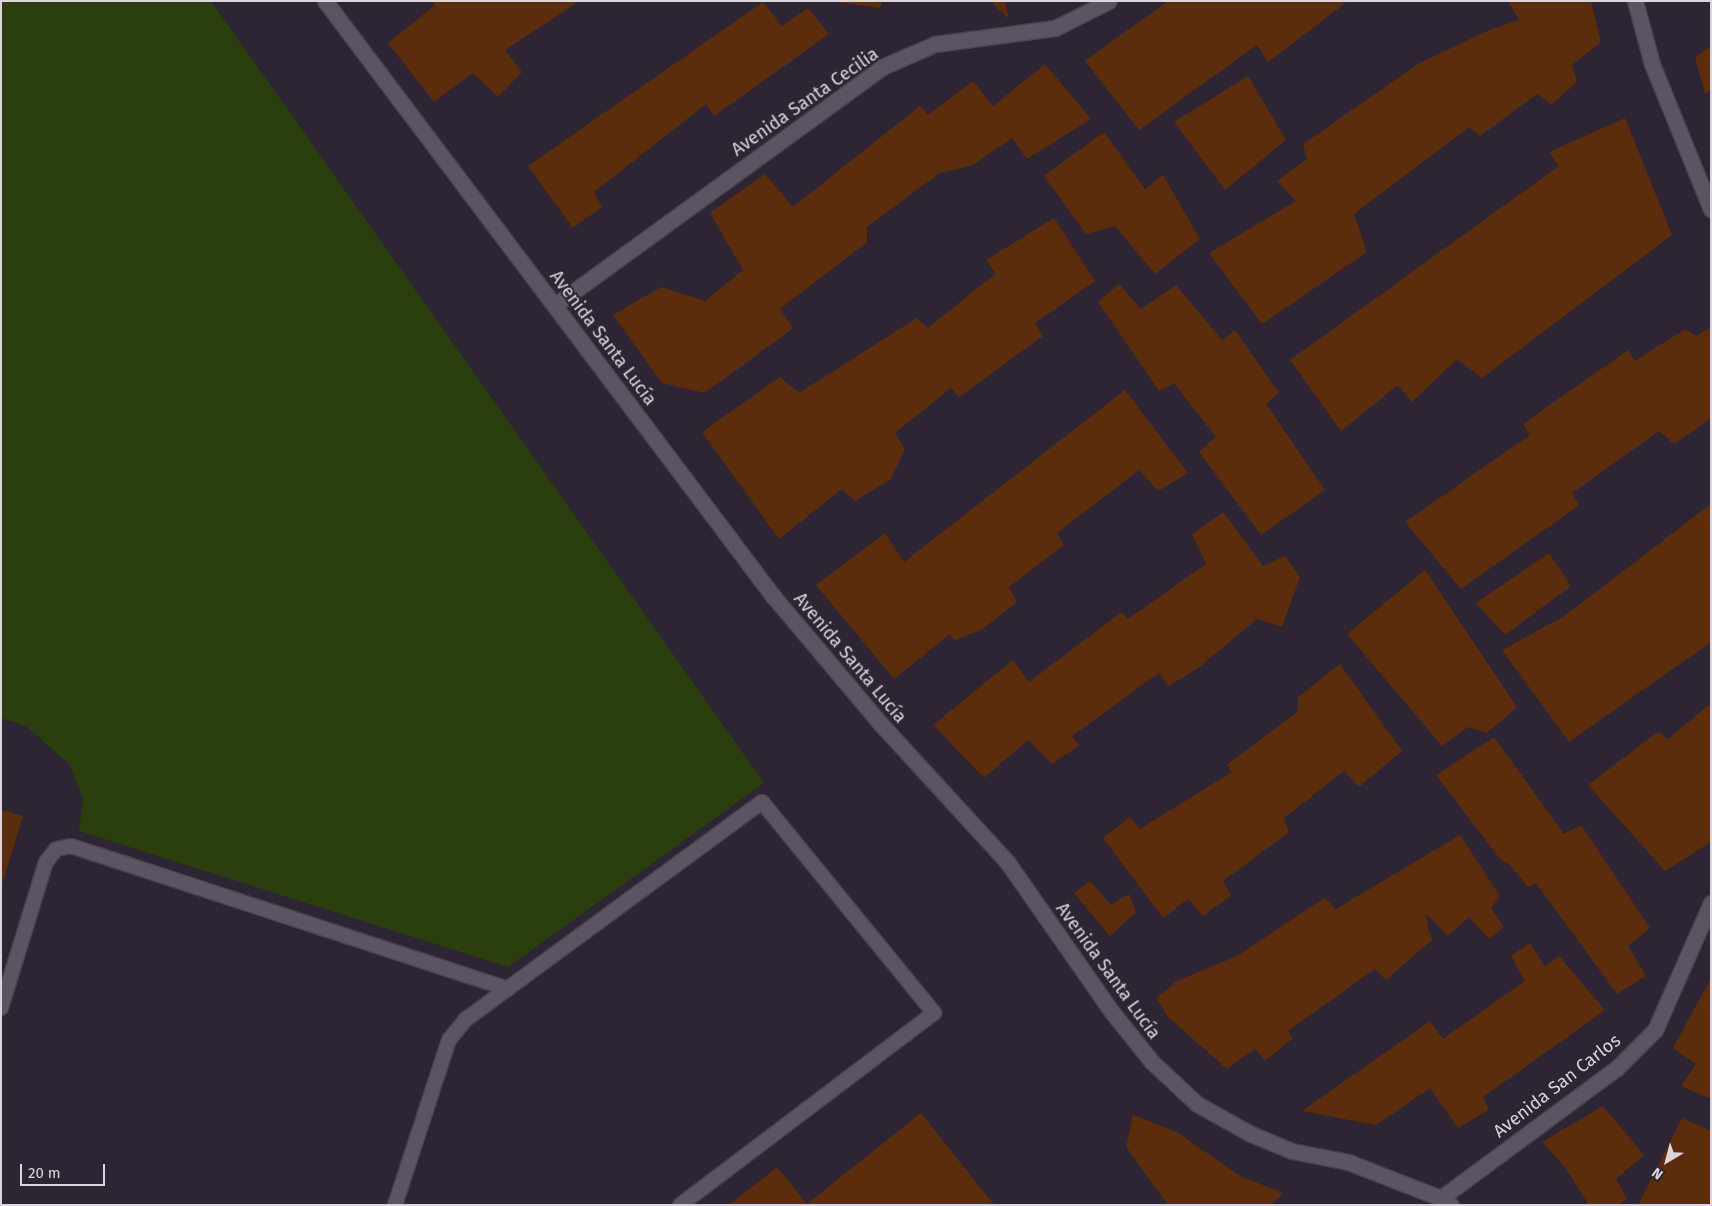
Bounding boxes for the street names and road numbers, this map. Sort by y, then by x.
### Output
street label: Avenida Santa Cecilia [727,43,883,161]
street label: Avenida Santa Lucía [545,266,661,410]
street label: Avenida Santa Lucía [789,588,911,728]
street label: Avenida Santa Lucía [1051,898,1165,1044]
street label: Avenida San Carlos [1489,1030,1625,1142]

